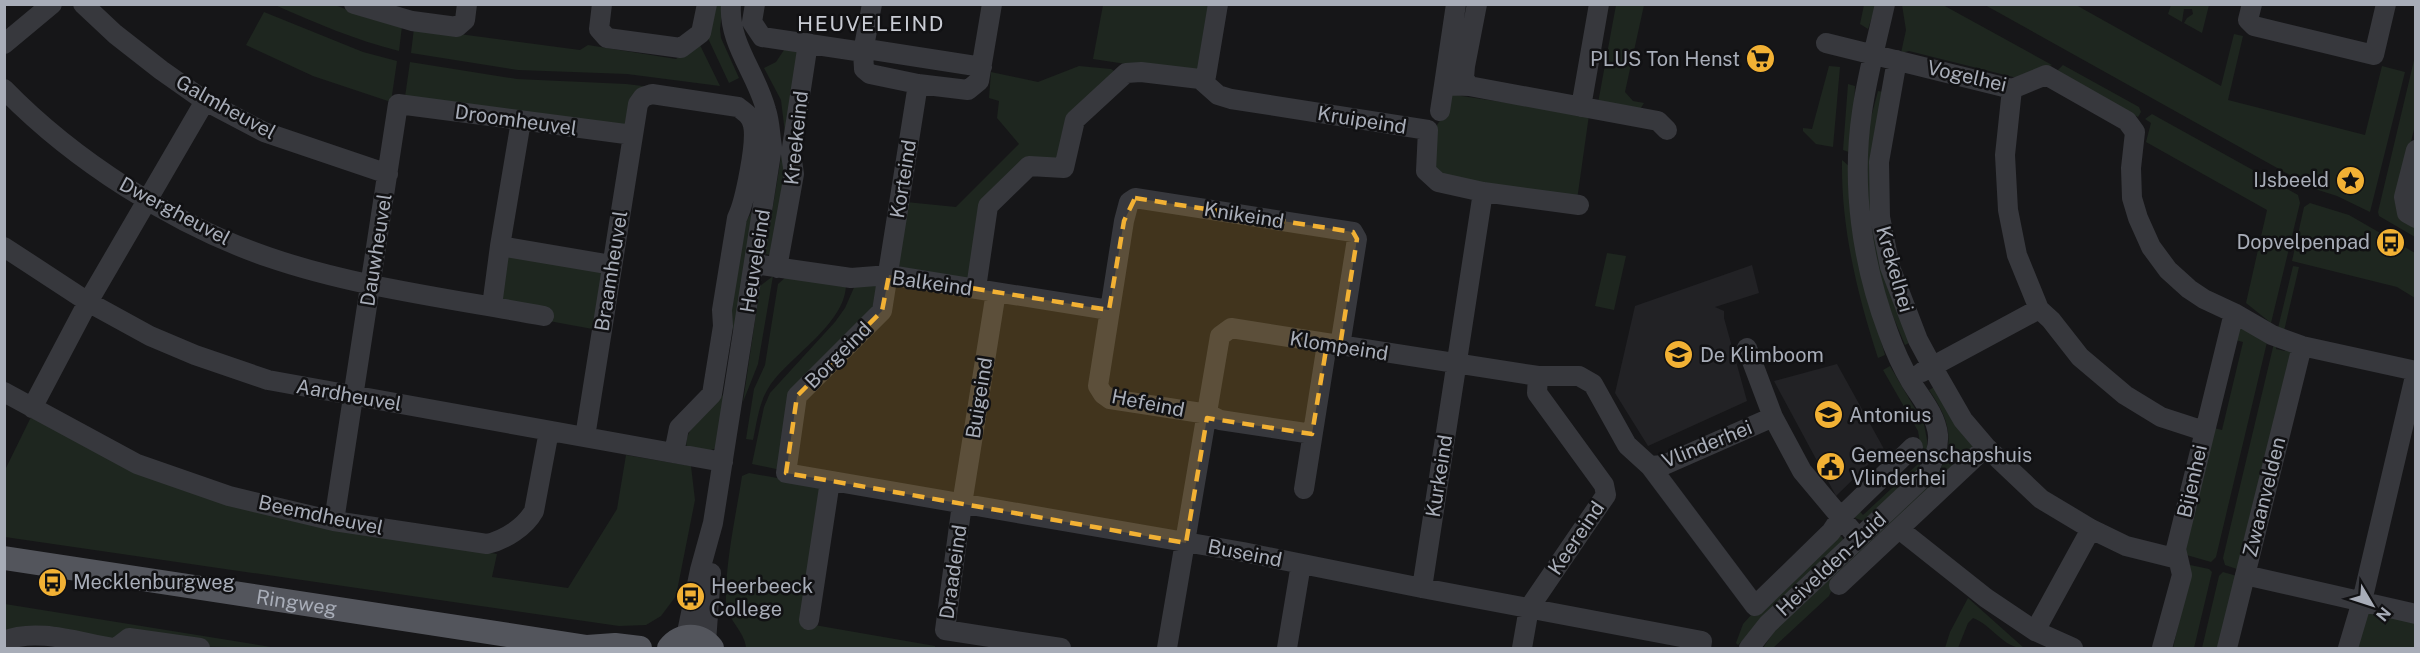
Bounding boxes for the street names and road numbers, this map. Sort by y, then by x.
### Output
street label: Vogelhei [1925,55,2009,97]
street label: Galmheuvel [172,70,280,144]
street label: Kreekeind [779,90,813,186]
street label: Droomheuvel [453,100,579,140]
street label: Kruipeind [1316,101,1408,139]
street label: Korteind [885,138,921,220]
street label: Dwergheuvel [115,172,235,250]
street label: Dauwheuvel [355,192,397,308]
street label: Knikeind [1202,197,1286,233]
street label: Heuveleind [735,207,775,315]
street label: Braamheuvel [590,209,632,333]
street label: Krekelhei [1871,223,1919,315]
street label: Balkeind [890,265,974,301]
street label: Borgeind [800,317,876,393]
street label: Klompeind [1288,326,1390,366]
street label: Buigeind [961,356,997,440]
street label: Aardheuvel [294,374,404,416]
street label: Hefeind [1109,384,1187,422]
street label: Vlinderhei [1658,415,1756,473]
street label: Kurkeind [1421,433,1457,519]
street label: Zwaanvelden [2238,435,2290,559]
street label: Bijenhei [2172,442,2212,520]
street label: Beemdheuvel [256,490,386,540]
street label: Keereind [1543,497,1609,579]
street label: Heivelden-Zuid [1771,507,1891,621]
street label: Draadeind [934,523,972,621]
street label: Buseind [1206,534,1284,572]
street label: Ringweg [254,585,339,621]

